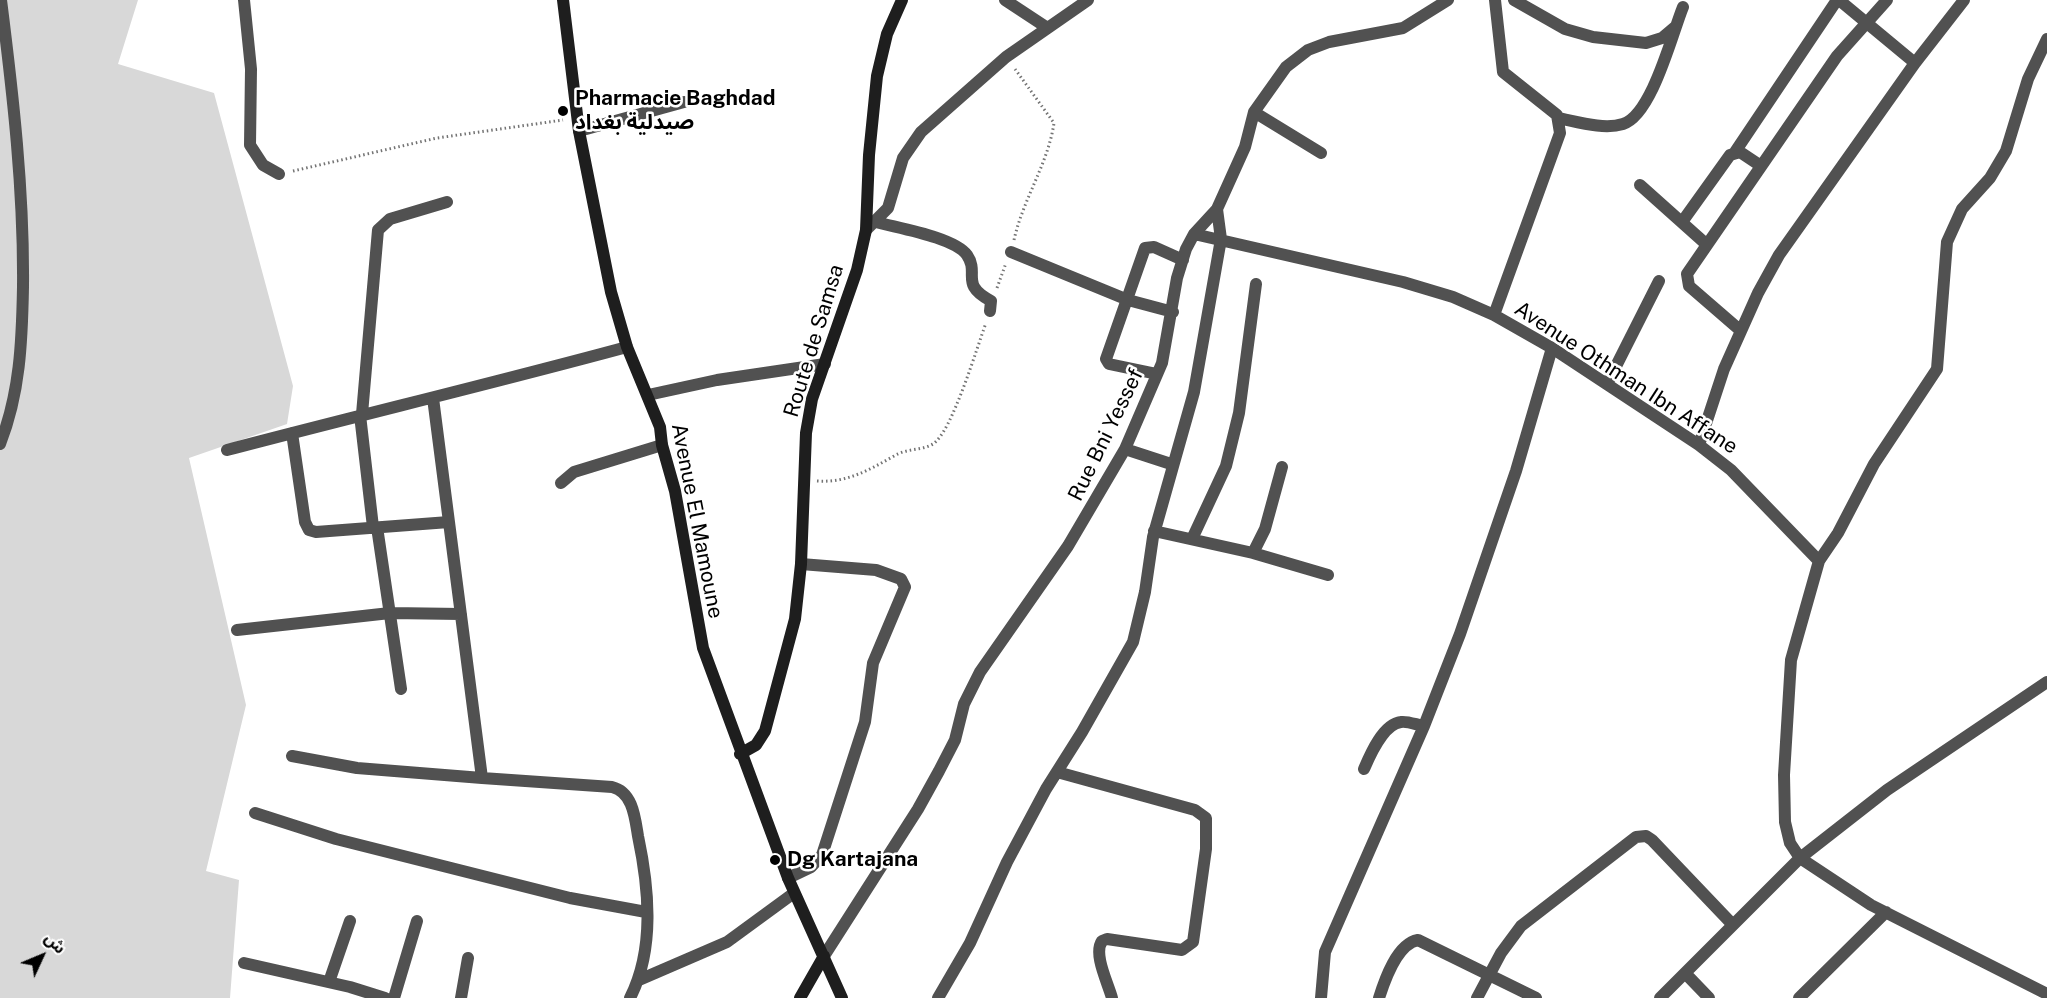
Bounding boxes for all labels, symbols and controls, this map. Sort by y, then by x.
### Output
place label: Pharmacie Baghdad صيدلية بغداد [575,86,775,136]
marker: Pharmacie Baghdad صيدلية بغداد [556,104,570,118]
street label: Route de Samsa [779,262,849,420]
street label: Avenue Othman Ibn Affane [1510,296,1742,460]
street label: Rue Bni Yessef [1063,365,1149,505]
street label: Avenue El Mamoune [666,421,728,621]
place label: Dg Kartajana [787,847,918,873]
marker: Dg Kartajana [768,853,782,867]
north arrow [12,926,72,986]
text: ش [41,929,70,958]

